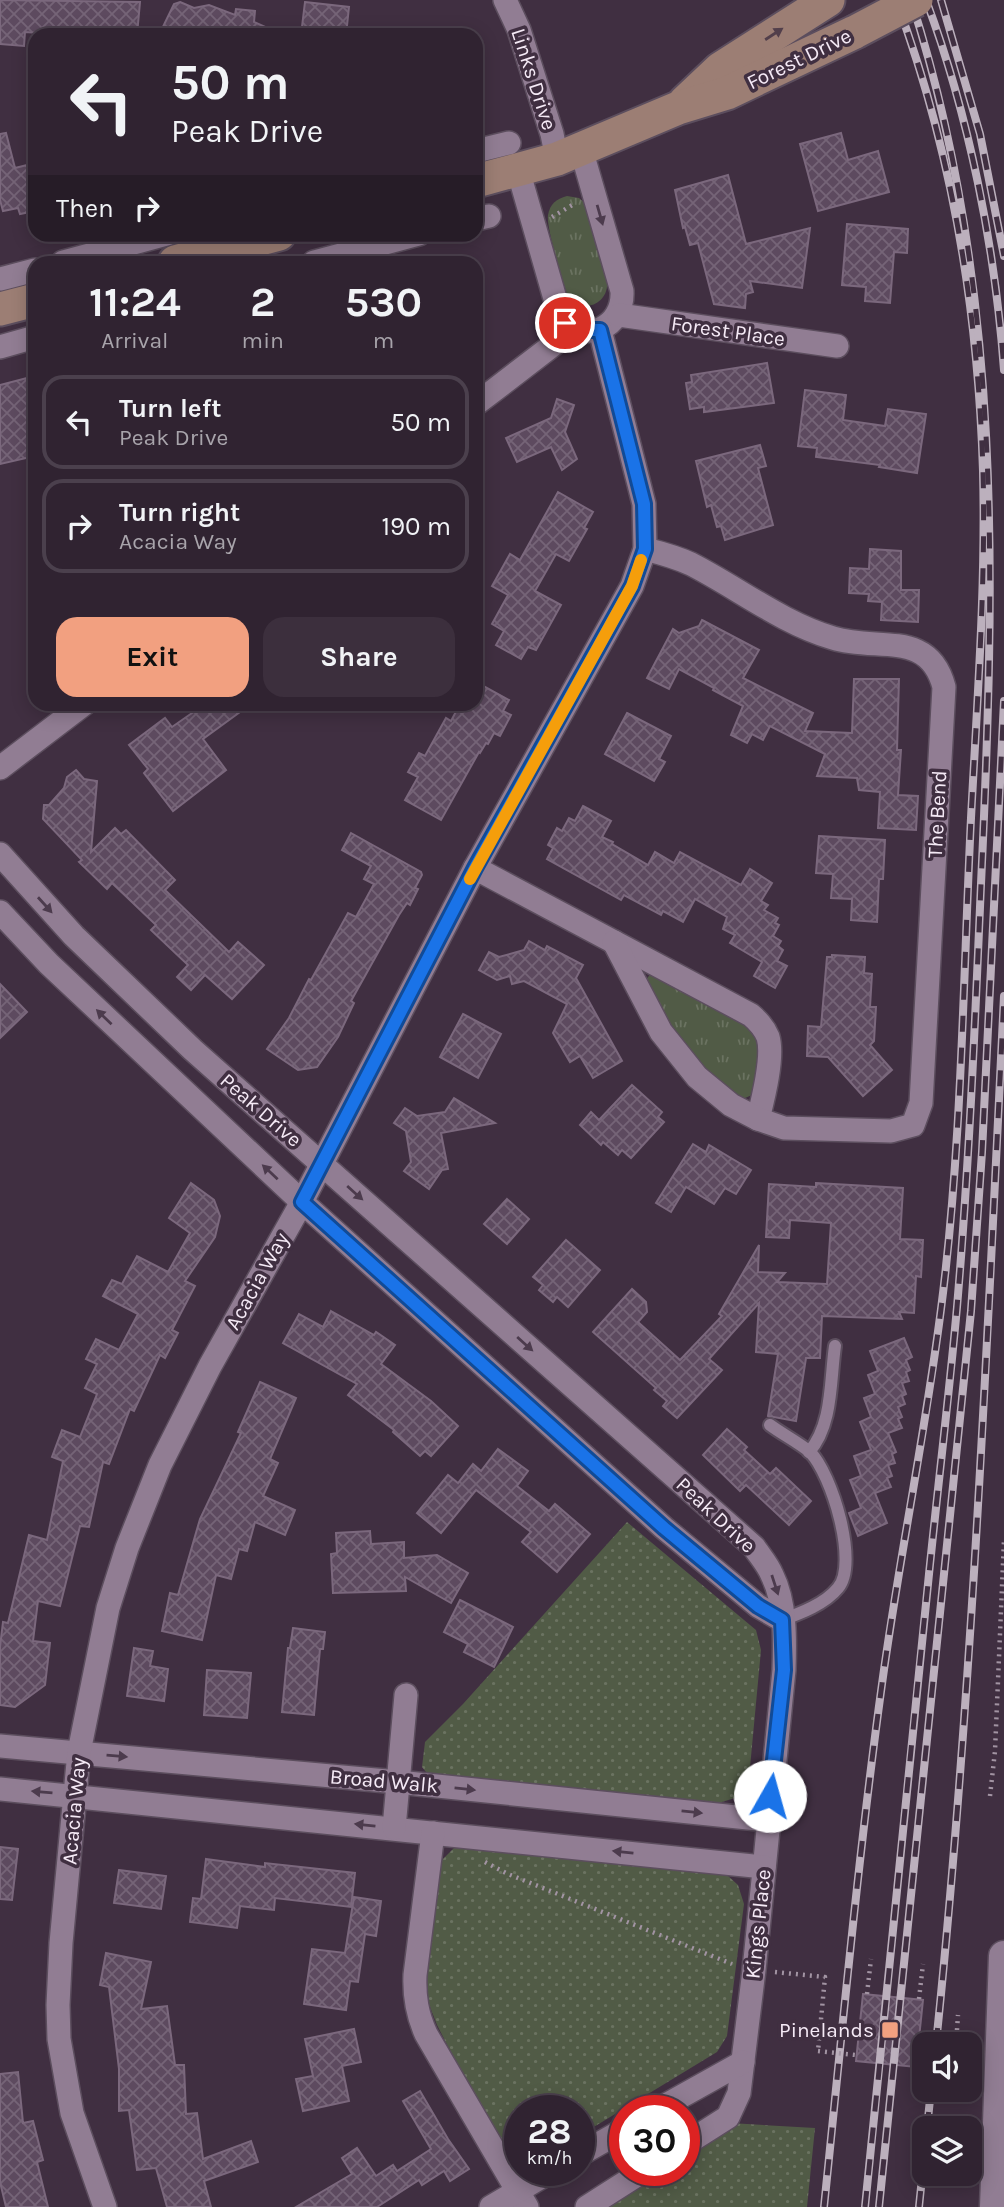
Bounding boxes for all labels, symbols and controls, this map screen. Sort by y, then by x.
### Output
street label: Forest Drive [743,23,855,95]
street label: Links Drive [506,25,562,133]
one-way arrow [764,28,784,41]
text: 50 m [171,54,289,111]
icon: left [56,56,147,147]
text: Peak Drive [171,113,323,150]
icon: right [128,189,166,227]
text: Then [56,193,114,224]
one-way arrow [596,205,606,226]
text: 11:24 [89,277,181,327]
text: 2 [250,277,275,327]
text: 530 [345,277,422,327]
pin [535,293,595,353]
icon: arrive [546,304,584,342]
street label: Forest Place [669,311,787,351]
text: Arrival [101,327,168,354]
text: min [242,327,284,354]
text: m [373,327,394,354]
text: Turn left [119,393,221,424]
icon: left [60,403,98,441]
text: 50 m [390,407,451,438]
text: Peak Drive [119,424,228,451]
text: Turn right [119,497,240,528]
icon: right [60,507,98,545]
text: 190 m [381,511,451,542]
text: Acacia Way [119,528,237,555]
button: Exit [56,617,249,697]
button: Share [263,617,455,697]
street label: The Bend [923,769,951,859]
one-way arrow [37,896,53,914]
one-way arrow [96,1009,113,1025]
street label: Peak Drive [215,1068,307,1152]
one-way arrow [262,1165,279,1181]
one-way arrow [347,1184,364,1200]
street label: Acacia Way [220,1228,294,1334]
one-way arrow [517,1336,534,1351]
street label: Peak Drive [671,1472,761,1558]
one-way arrow [771,1575,781,1596]
one-way arrow [106,1751,128,1762]
street label: Acacia Way [57,1756,91,1866]
position arrow [733,1759,807,1833]
street label: Broad Walk [329,1764,439,1798]
one-way arrow [454,1783,476,1794]
one-way arrow [30,1786,52,1797]
one-way arrow [681,1807,703,1818]
one-way arrow [354,1819,376,1830]
one-way arrow [611,1847,633,1858]
street label: Kings Place [740,1868,776,1980]
place label: Pinelands [779,2018,874,2042]
marker: Pinelands [880,2020,900,2040]
map controls [912,2032,982,2186]
button: sound [912,2032,982,2102]
speed limit sign: 30 [609,2095,700,2186]
text: 28 [528,2111,571,2152]
button: layers [912,2116,982,2186]
text: km/h [527,2147,572,2169]

